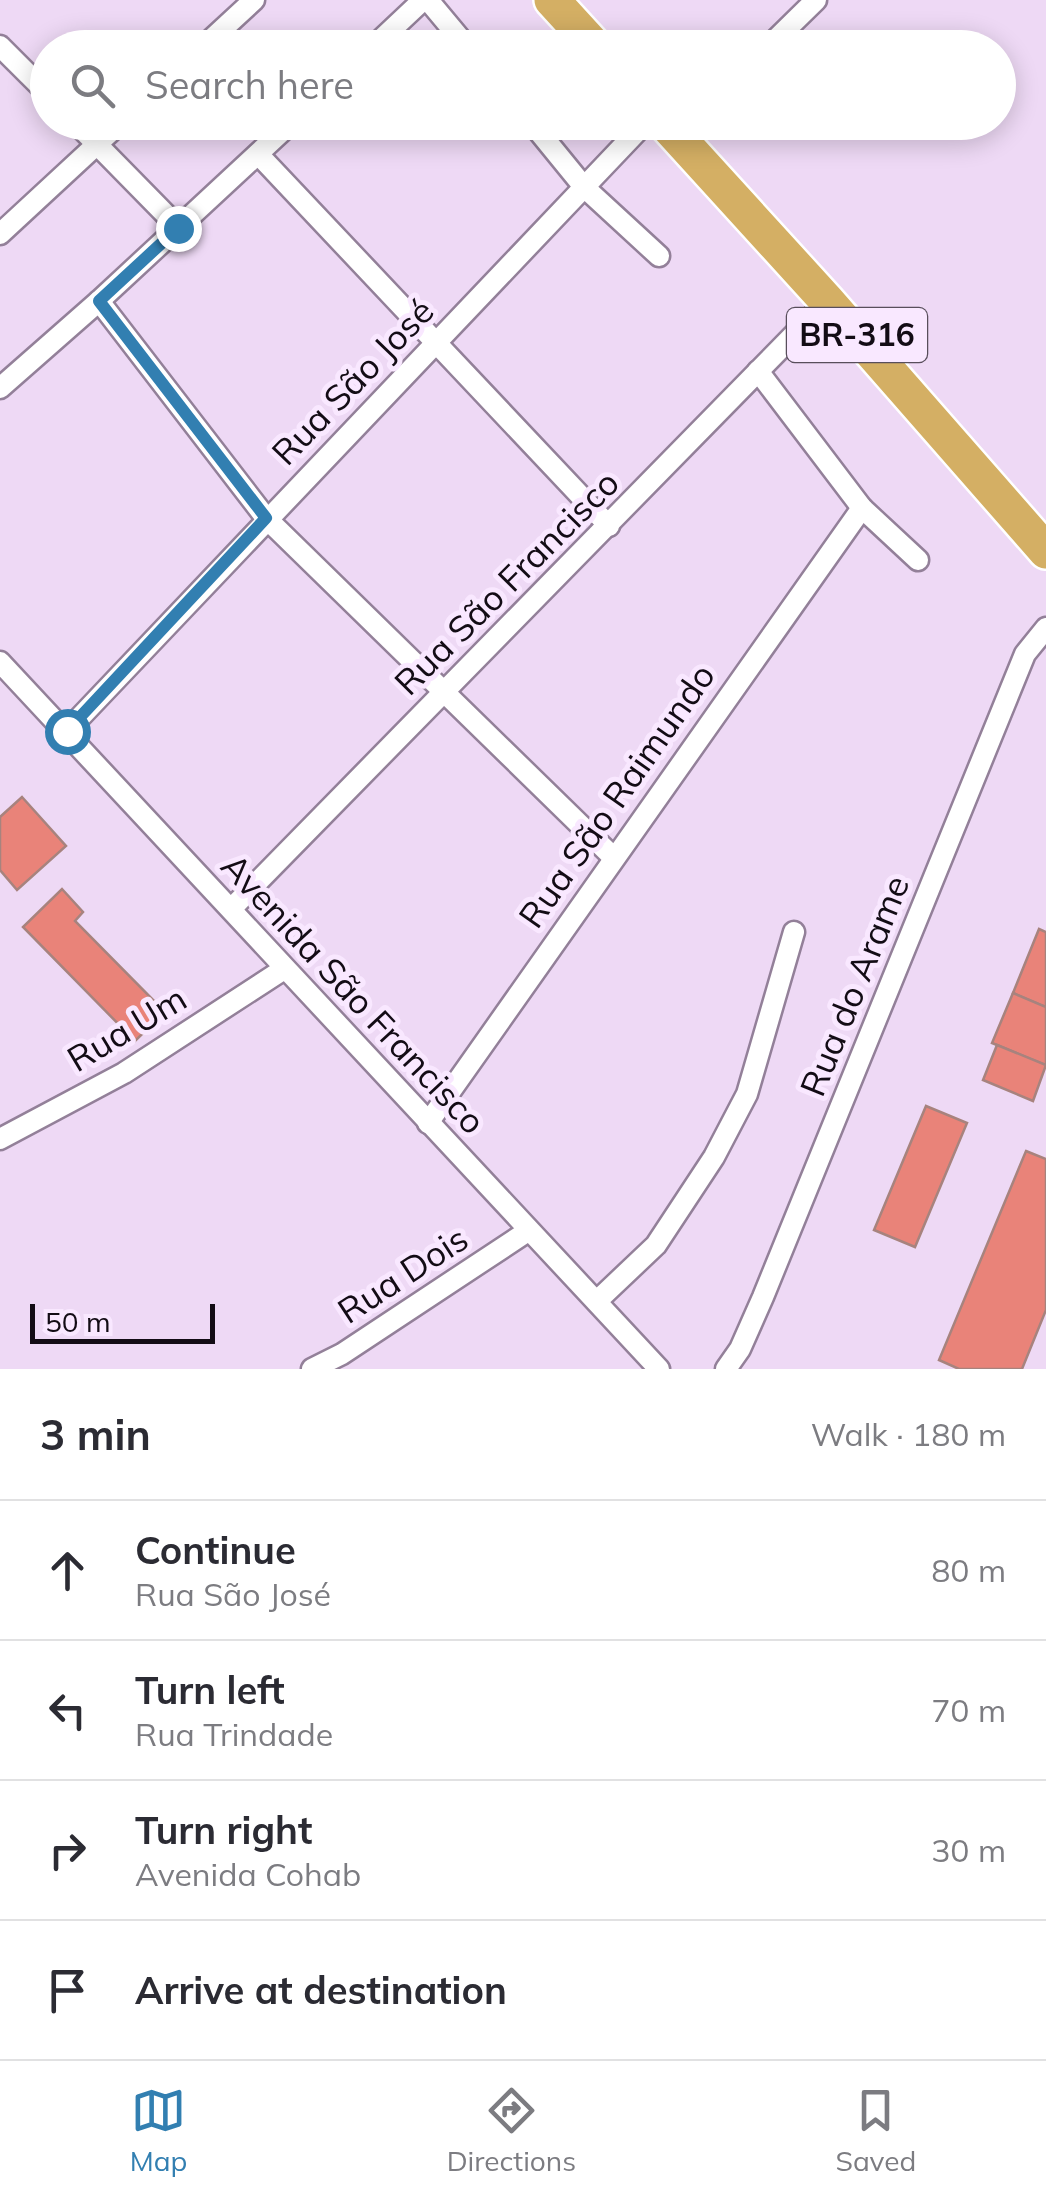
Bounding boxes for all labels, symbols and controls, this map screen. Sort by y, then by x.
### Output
search box [30,30,1016,140]
icon: search [65,58,120,113]
text: Search here [145,61,354,109]
route end [156,206,202,252]
street label: Rua São José [262,289,443,474]
road number: BR-316 [787,308,927,362]
street label: Rua São Francisco [385,461,628,704]
street label: Rua São Raimundo [509,655,724,936]
route start [45,709,91,755]
street label: Avenida São Francisco [212,844,495,1143]
street label: Rua do Arame [790,869,918,1102]
street label: Rua Um [59,976,194,1081]
street label: Rua Dois [329,1216,476,1332]
scale bar [30,1299,215,1344]
text: 50 m [45,1304,111,1339]
text: 3 min [40,1408,151,1461]
text: Walk · 180 m [811,1414,1006,1454]
text: Continue [135,1526,296,1574]
icon: ahead [40,1543,95,1598]
text: 80 m [931,1550,1006,1590]
text: Rua São José [135,1574,331,1614]
text: Turn left [135,1666,285,1714]
icon: left [40,1683,95,1738]
text: 70 m [931,1690,1006,1730]
text: Rua Trindade [135,1714,333,1754]
text: Turn right [135,1806,312,1854]
icon: right [40,1823,95,1878]
text: 30 m [931,1830,1006,1870]
text: Avenida Cohab [135,1854,361,1894]
icon: arrive [40,1963,95,2018]
text: Arrive at destination [135,1966,507,2014]
tab: Map [130,2083,187,2178]
tab: Directions [447,2083,576,2178]
tab: Saved [835,2083,916,2178]

